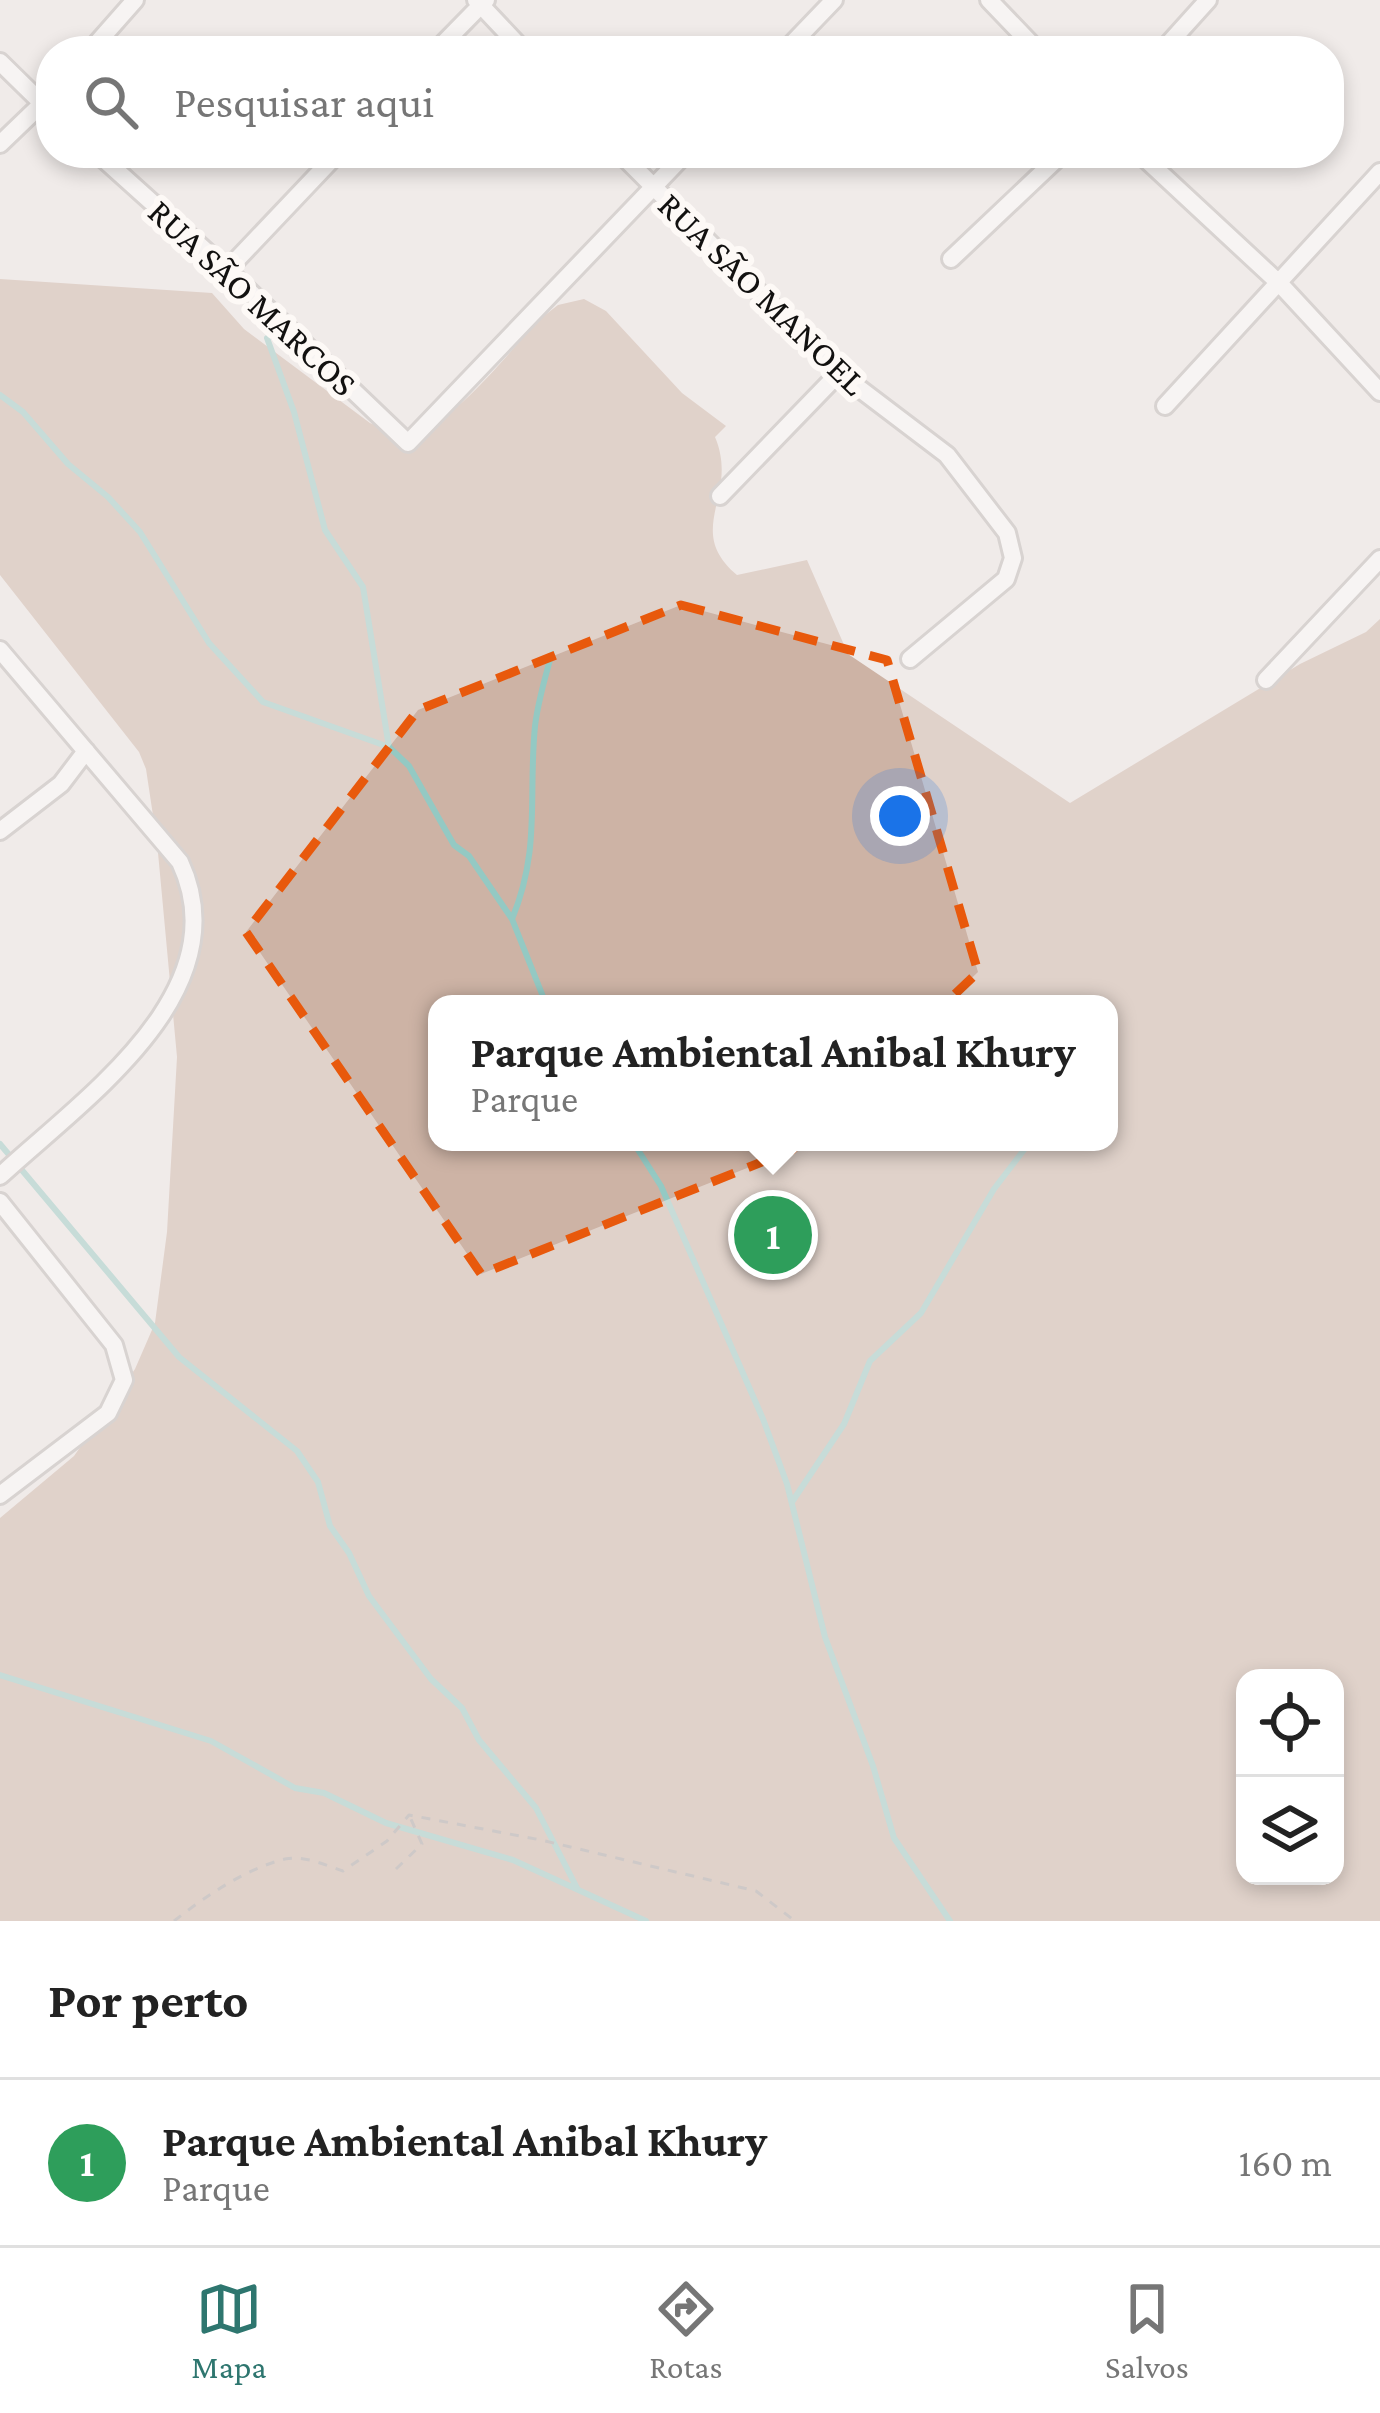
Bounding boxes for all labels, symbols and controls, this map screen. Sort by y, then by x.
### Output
search box [36,36,1344,168]
icon: search [78,69,144,135]
text: Pesquisar aqui [174,77,434,127]
street label: RUA SÃO MANOEL [650,184,874,403]
street label: RUA SÃO MARCOS [140,191,364,404]
your location [870,786,930,846]
popup [428,995,1118,1151]
text: Parque Ambiental Anibal Khury [470,1027,1076,1077]
text: Parque [470,1077,578,1120]
pin: 1 [734,1190,812,1280]
map controls [1236,1669,1344,1885]
button: locate [1236,1669,1344,1777]
button: layers [1236,1777,1344,1885]
text: Por perto [48,1971,249,2028]
text: Parque Ambiental Anibal Khury [162,2116,767,2166]
text: 1 [80,2141,94,2184]
text: 160 m [1239,2141,1332,2184]
text: Parque [162,2166,270,2209]
tab: Mapa [191,2276,267,2385]
tab: Rotas [649,2276,722,2385]
tab: Salvos [1105,2276,1189,2385]

